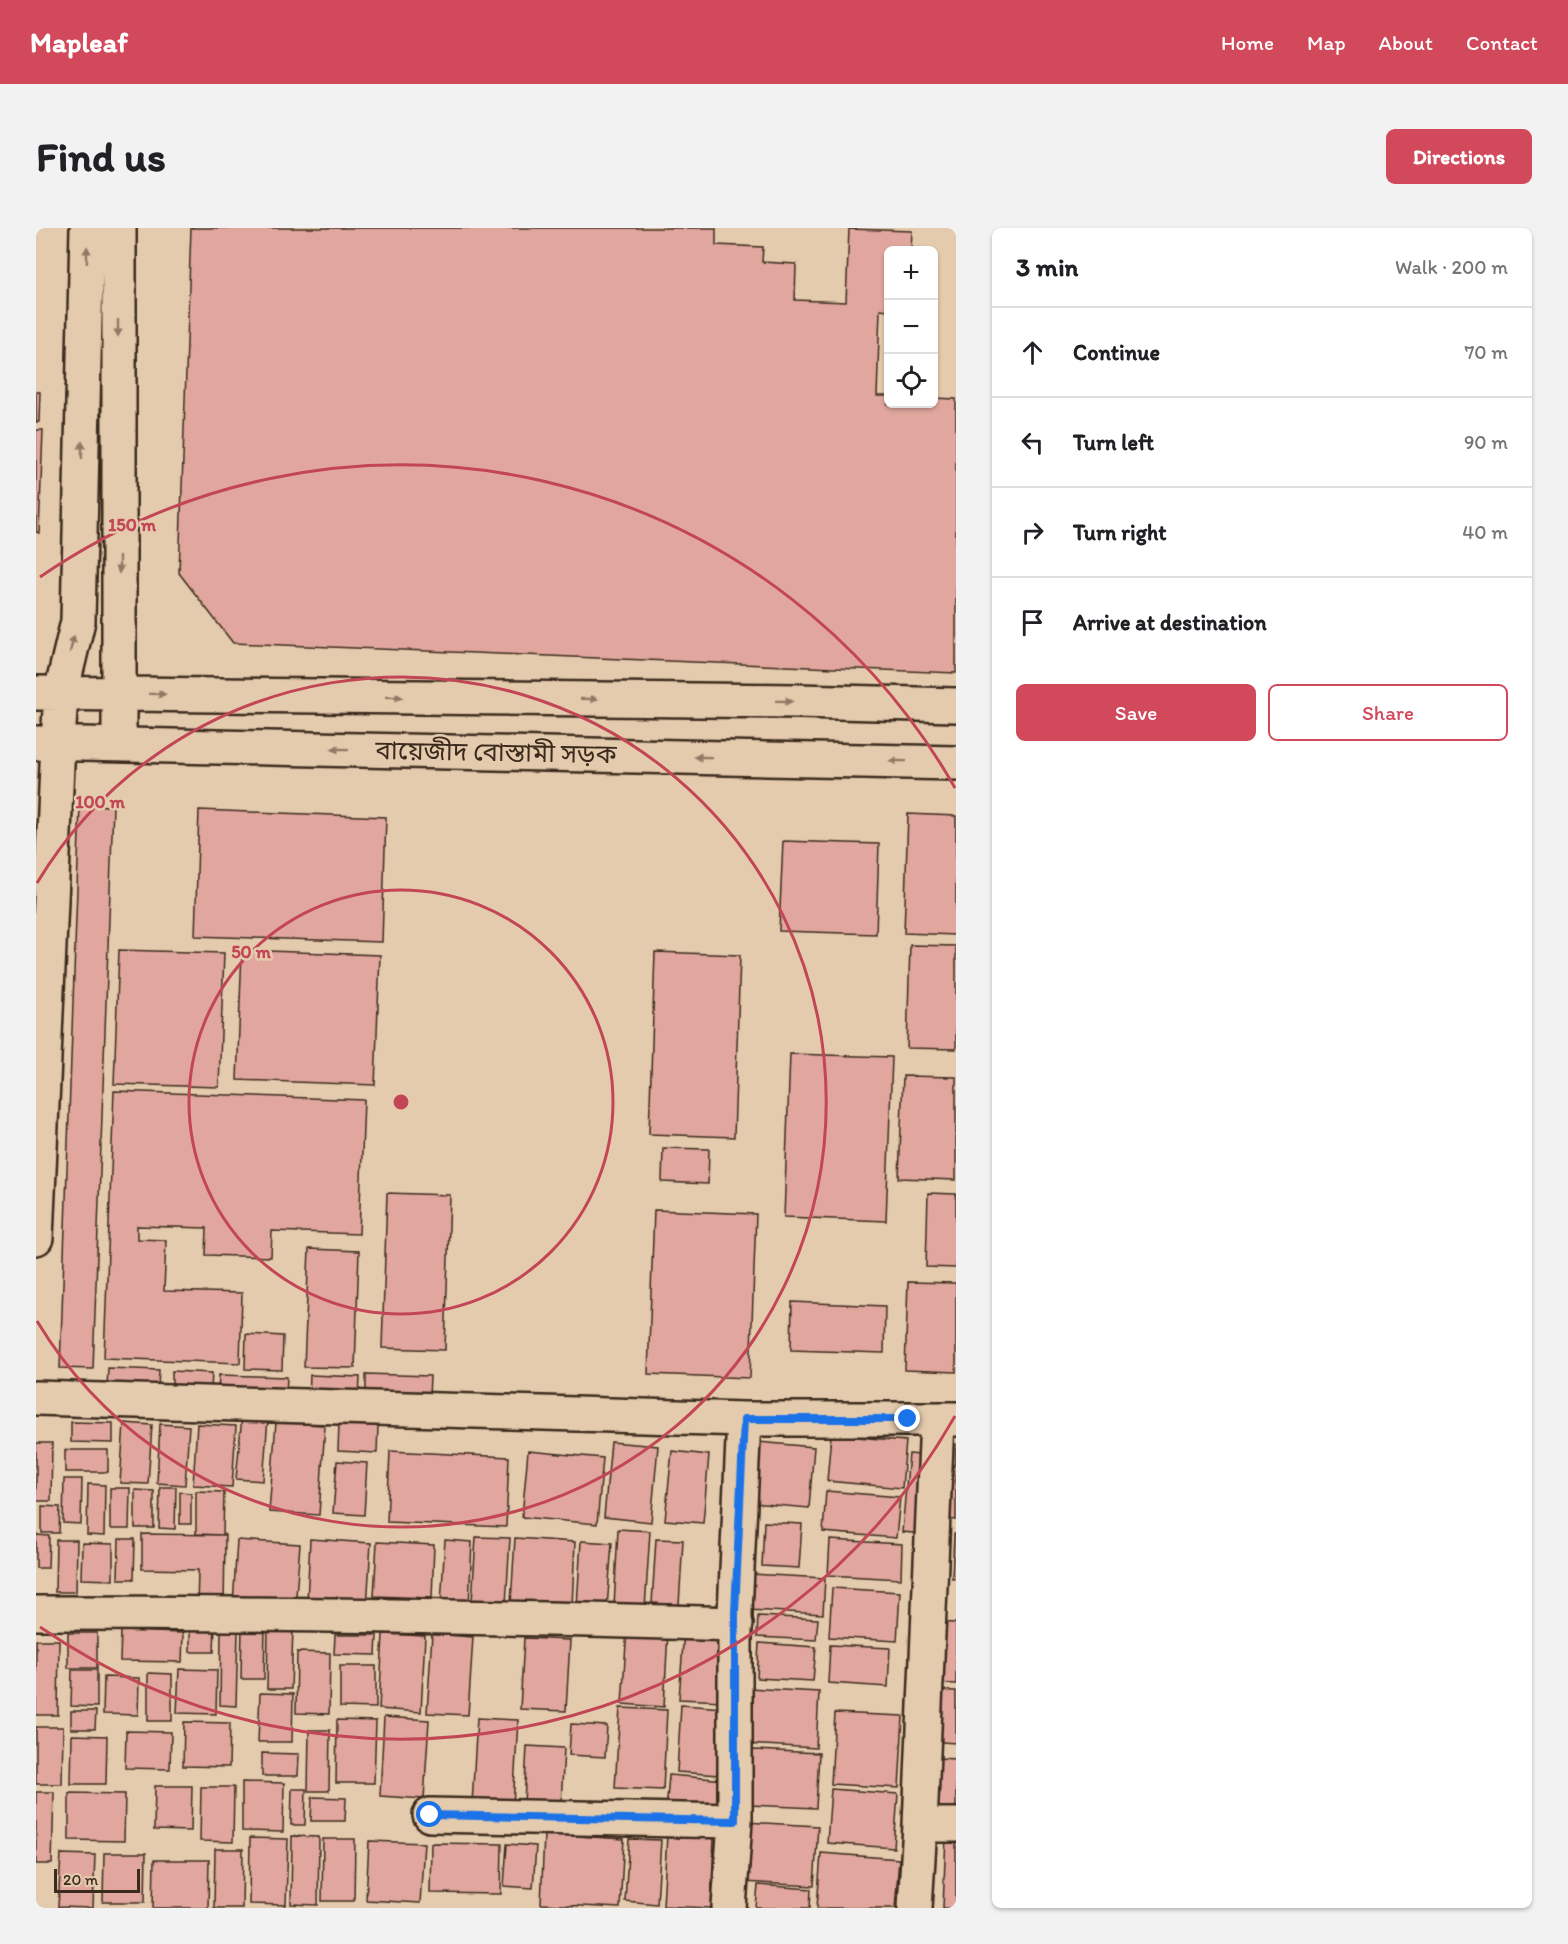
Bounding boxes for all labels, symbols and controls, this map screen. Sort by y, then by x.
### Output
text: Mapleaf [30,25,128,59]
text: Home [1221,30,1274,55]
text: Map [1307,30,1346,55]
text: About [1379,30,1433,55]
text: Contact [1466,30,1538,55]
button: Directions [1386,129,1532,184]
text: Find us [36,131,166,182]
one-way arrow [82,245,92,264]
map controls [884,246,938,408]
button: + [884,246,938,300]
text: 3 min [1016,251,1078,283]
text: Walk · 200 m [1395,255,1508,279]
button: − [884,300,938,354]
one-way arrow [113,319,123,338]
icon: ahead [1016,336,1049,369]
text: Continue [1073,339,1160,366]
text: 70 m [1464,340,1508,364]
button: locate [884,354,938,408]
icon: left [1016,426,1049,459]
text: Turn left [1073,429,1154,456]
text: 90 m [1464,430,1508,454]
one-way arrow [77,440,87,459]
text: 150 m [108,514,157,536]
icon: right [1016,516,1049,549]
text: Turn right [1073,519,1167,546]
text: 40 m [1462,520,1508,544]
one-way arrow [114,556,124,575]
icon: arrive [1016,606,1049,639]
text: Arrive at destination [1073,609,1267,636]
one-way arrow [68,635,78,653]
button: Save [1016,684,1256,741]
button: Share [1268,684,1508,741]
one-way arrow [148,689,167,699]
one-way arrow [385,692,404,701]
one-way arrow [580,694,599,704]
one-way arrow [775,696,794,706]
street label: বায়েজীদ বোস্তামী সড়ক [374,734,618,770]
one-way arrow [330,744,349,754]
one-way arrow [693,752,712,762]
one-way arrow [888,756,907,766]
text: 100 m [75,791,126,813]
text: 50 m [231,941,272,963]
centre of rings [391,1092,411,1112]
route end [894,1405,920,1431]
route start [416,1801,442,1827]
scale bar [54,1866,140,1894]
text: 20 m [63,1870,98,1889]

